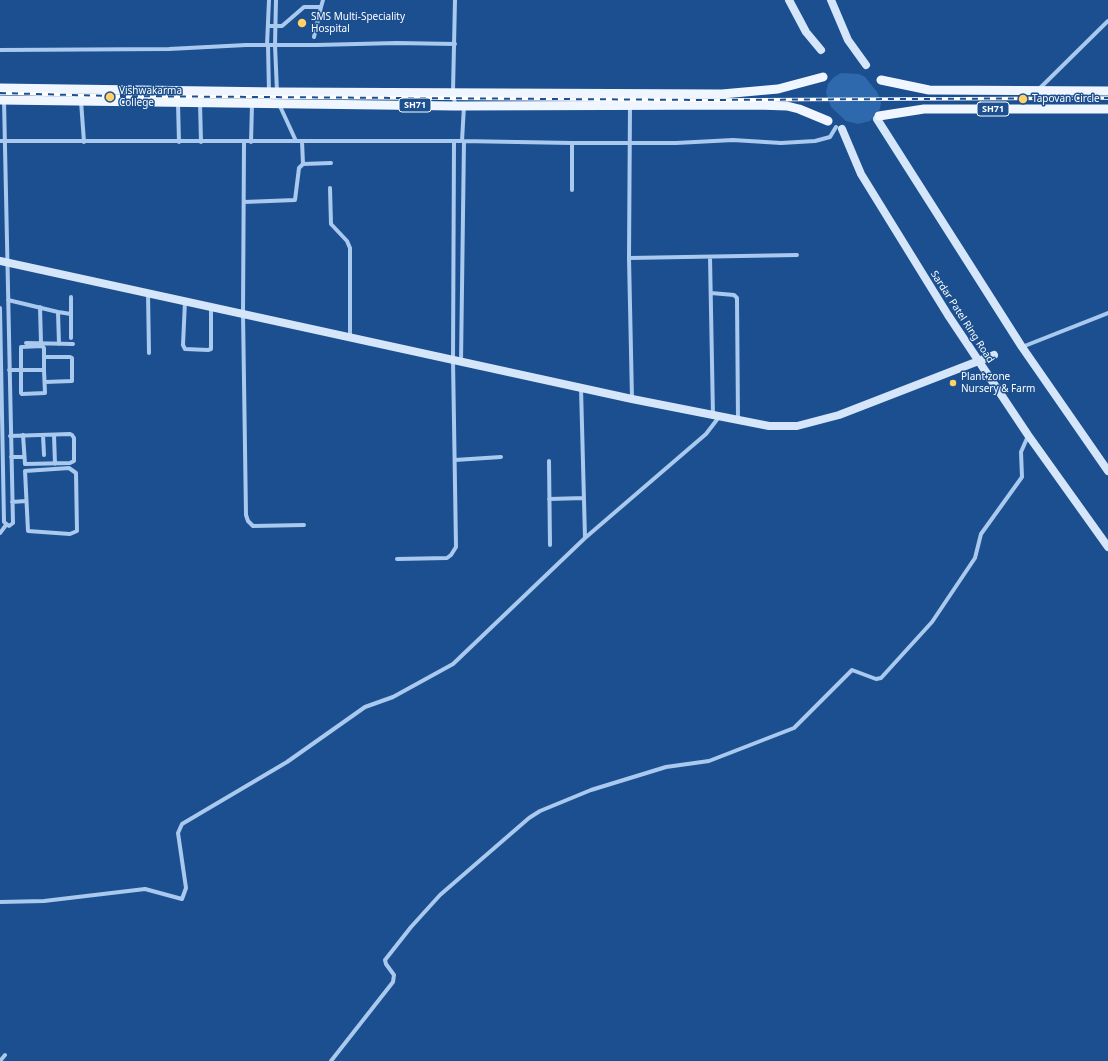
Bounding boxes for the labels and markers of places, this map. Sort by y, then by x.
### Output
place label: SMS Multi-Speciality Hospital [311,11,405,34]
marker: SMS Multi-Speciality Hospital [296,17,308,29]
place label: Vishwakarma College [119,85,182,108]
marker: Vishwakarma College [104,91,116,103]
marker: Tapovan Circle [1017,93,1029,105]
place label: Tapovan Circle [1032,93,1100,105]
place label: Plant zone Nursery & Farm [961,371,1035,394]
marker: Plant zone Nursery & Farm [948,378,958,388]

